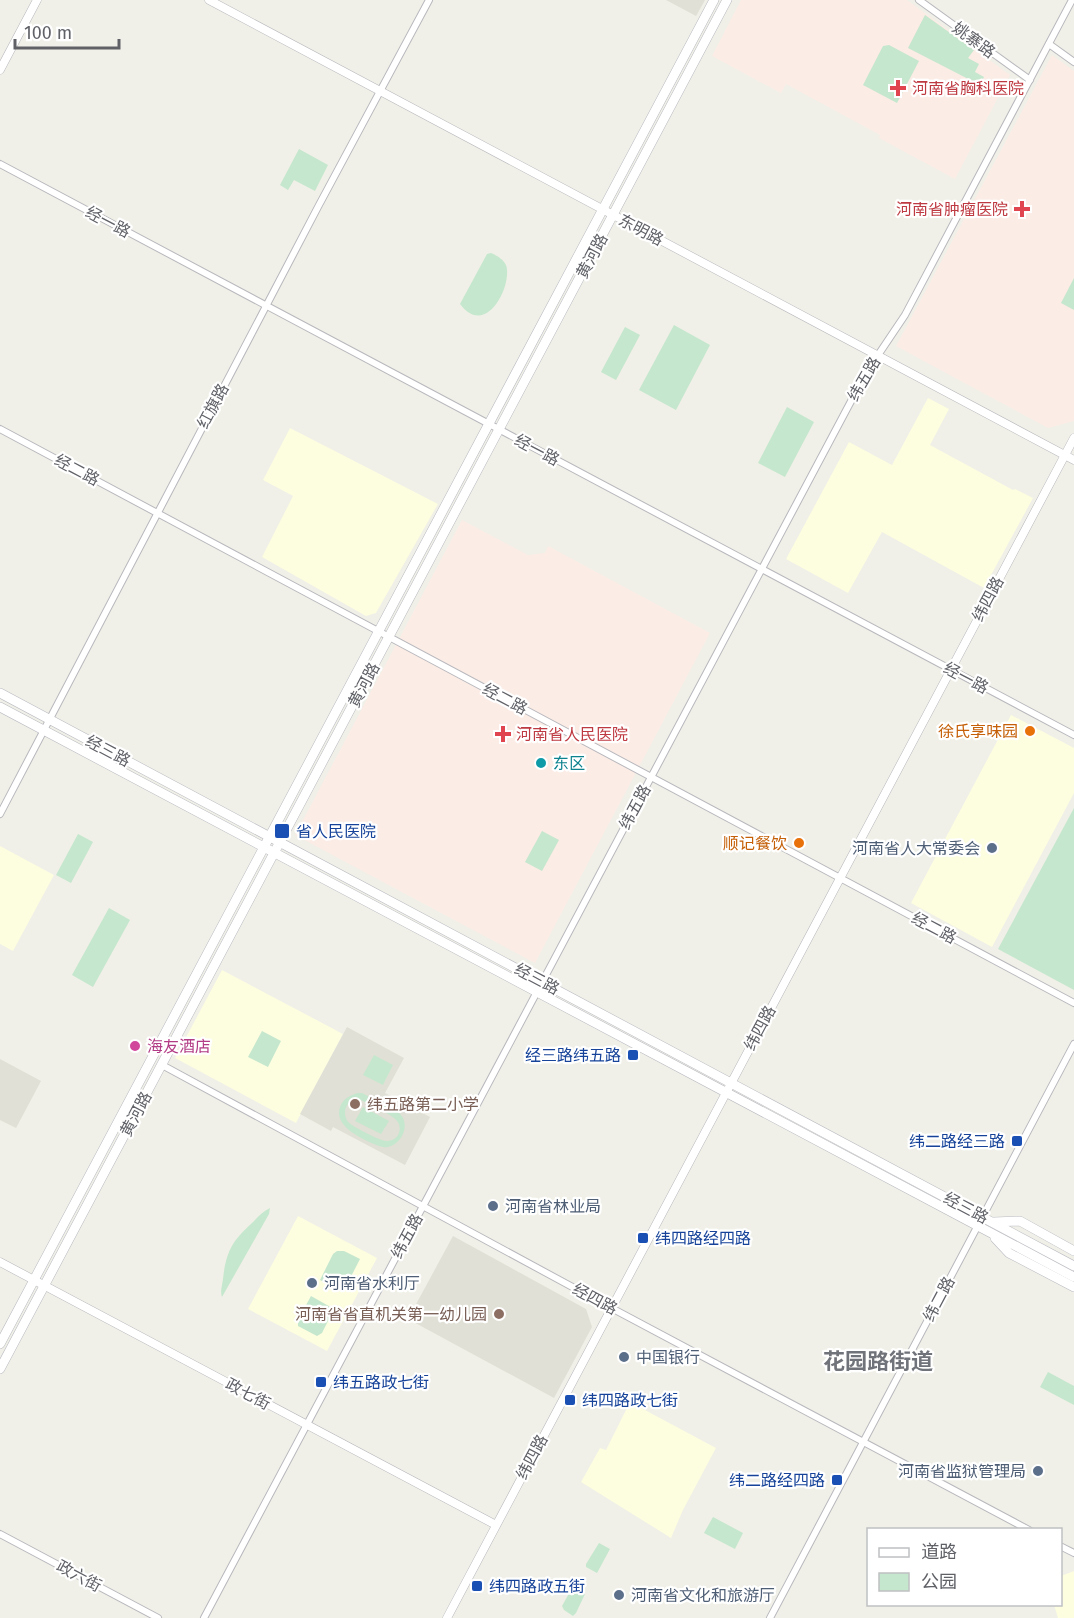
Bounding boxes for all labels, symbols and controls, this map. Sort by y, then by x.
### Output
scale bar [15,12,118,50]
street label: 姚寨路 [949,18,999,62]
text: 100 m [24,22,72,44]
marker: 河南省胸科医院 [889,79,907,97]
place label: 河南省胸科医院 [912,79,1024,98]
place label: 河南省肿瘤医院 [896,200,1008,219]
marker: 河南省肿瘤医院 [1013,200,1031,218]
street label: 经一路 [82,202,134,242]
street label: 东明路 [615,210,667,250]
street label: 黄河路 [572,230,612,282]
street label: 纬五路 [844,353,884,405]
street label: 红旗路 [193,380,233,432]
street label: 经一路 [511,430,563,470]
street label: 经二路 [51,450,103,490]
street label: 纬四路 [968,573,1008,625]
street label: 经一路 [940,658,992,698]
street label: 黄河路 [344,659,384,711]
street label: 经二路 [479,679,531,719]
place label: 徐氏享味园 [938,722,1018,741]
marker: 徐氏享味园 [1023,724,1037,738]
marker: 河南省人民医院 [494,725,512,743]
place label: 河南省人民医院 [516,725,628,744]
street label: 经三路 [82,731,134,771]
place label: 东区 [553,754,585,773]
marker: 东区 [534,756,548,770]
street label: 纬五路 [615,781,655,833]
marker: 省人民医院 [273,822,291,840]
place label: 省人民医院 [296,822,376,841]
place label: 顺记餐饮 [723,834,787,853]
marker: 顺记餐饮 [792,836,806,850]
place label: 河南省人大常委会 [852,839,980,858]
marker: 河南省人大常委会 [985,841,999,855]
street label: 经二路 [908,908,960,948]
street label: 经三路 [511,959,563,999]
street label: 纬四路 [740,1002,780,1054]
place label: 海友酒店 [147,1037,211,1056]
marker: 海友酒店 [128,1039,142,1053]
place label: 经三路纬五路 [525,1046,621,1065]
marker: 经三路纬五路 [626,1048,640,1062]
street label: 黄河路 [116,1088,156,1140]
place label: 纬五路第二小学 [367,1095,479,1114]
marker: 纬五路第二小学 [348,1097,362,1111]
place label: 纬二路经三路 [909,1132,1005,1151]
marker: 纬二路经三路 [1010,1134,1024,1148]
street label: 经三路 [940,1188,992,1228]
place label: 河南省林业局 [505,1197,601,1216]
marker: 河南省林业局 [486,1199,500,1213]
street label: 纬五路 [387,1210,427,1262]
place label: 纬四路经四路 [655,1229,751,1248]
marker: 纬四路经四路 [636,1231,650,1245]
street label: 纬二路 [919,1273,959,1325]
place label: 河南省水利厅 [324,1274,420,1293]
marker: 河南省水利厅 [305,1276,319,1290]
street label: 经四路 [569,1279,621,1319]
place label: 河南省省直机关第一幼儿园 [295,1305,487,1324]
marker: 河南省省直机关第一幼儿园 [492,1307,506,1321]
place label: 中国银行 [636,1348,700,1367]
district label: 花园路街道 [823,1348,933,1375]
marker: 中国银行 [617,1350,631,1364]
place label: 纬五路政七街 [333,1373,429,1392]
street label: 政七街 [222,1374,274,1414]
marker: 纬五路政七街 [314,1375,328,1389]
place label: 纬四路政七街 [582,1391,678,1410]
marker: 纬四路政七街 [563,1393,577,1407]
street label: 纬四路 [512,1431,552,1483]
place label: 河南省监狱管理局 [898,1462,1026,1481]
marker: 河南省监狱管理局 [1031,1464,1045,1478]
place label: 纬二路经四路 [729,1471,825,1490]
marker: 纬二路经四路 [830,1473,844,1487]
legend [867,1528,1062,1606]
text: 道路 [921,1541,957,1563]
street label: 政六街 [53,1556,105,1596]
text: 公园 [921,1571,957,1593]
place label: 纬四路政五街 [489,1577,585,1596]
marker: 纬四路政五街 [470,1579,484,1593]
place label: 河南省文化和旅游厅 [631,1586,775,1605]
marker: 河南省文化和旅游厅 [612,1588,626,1602]

